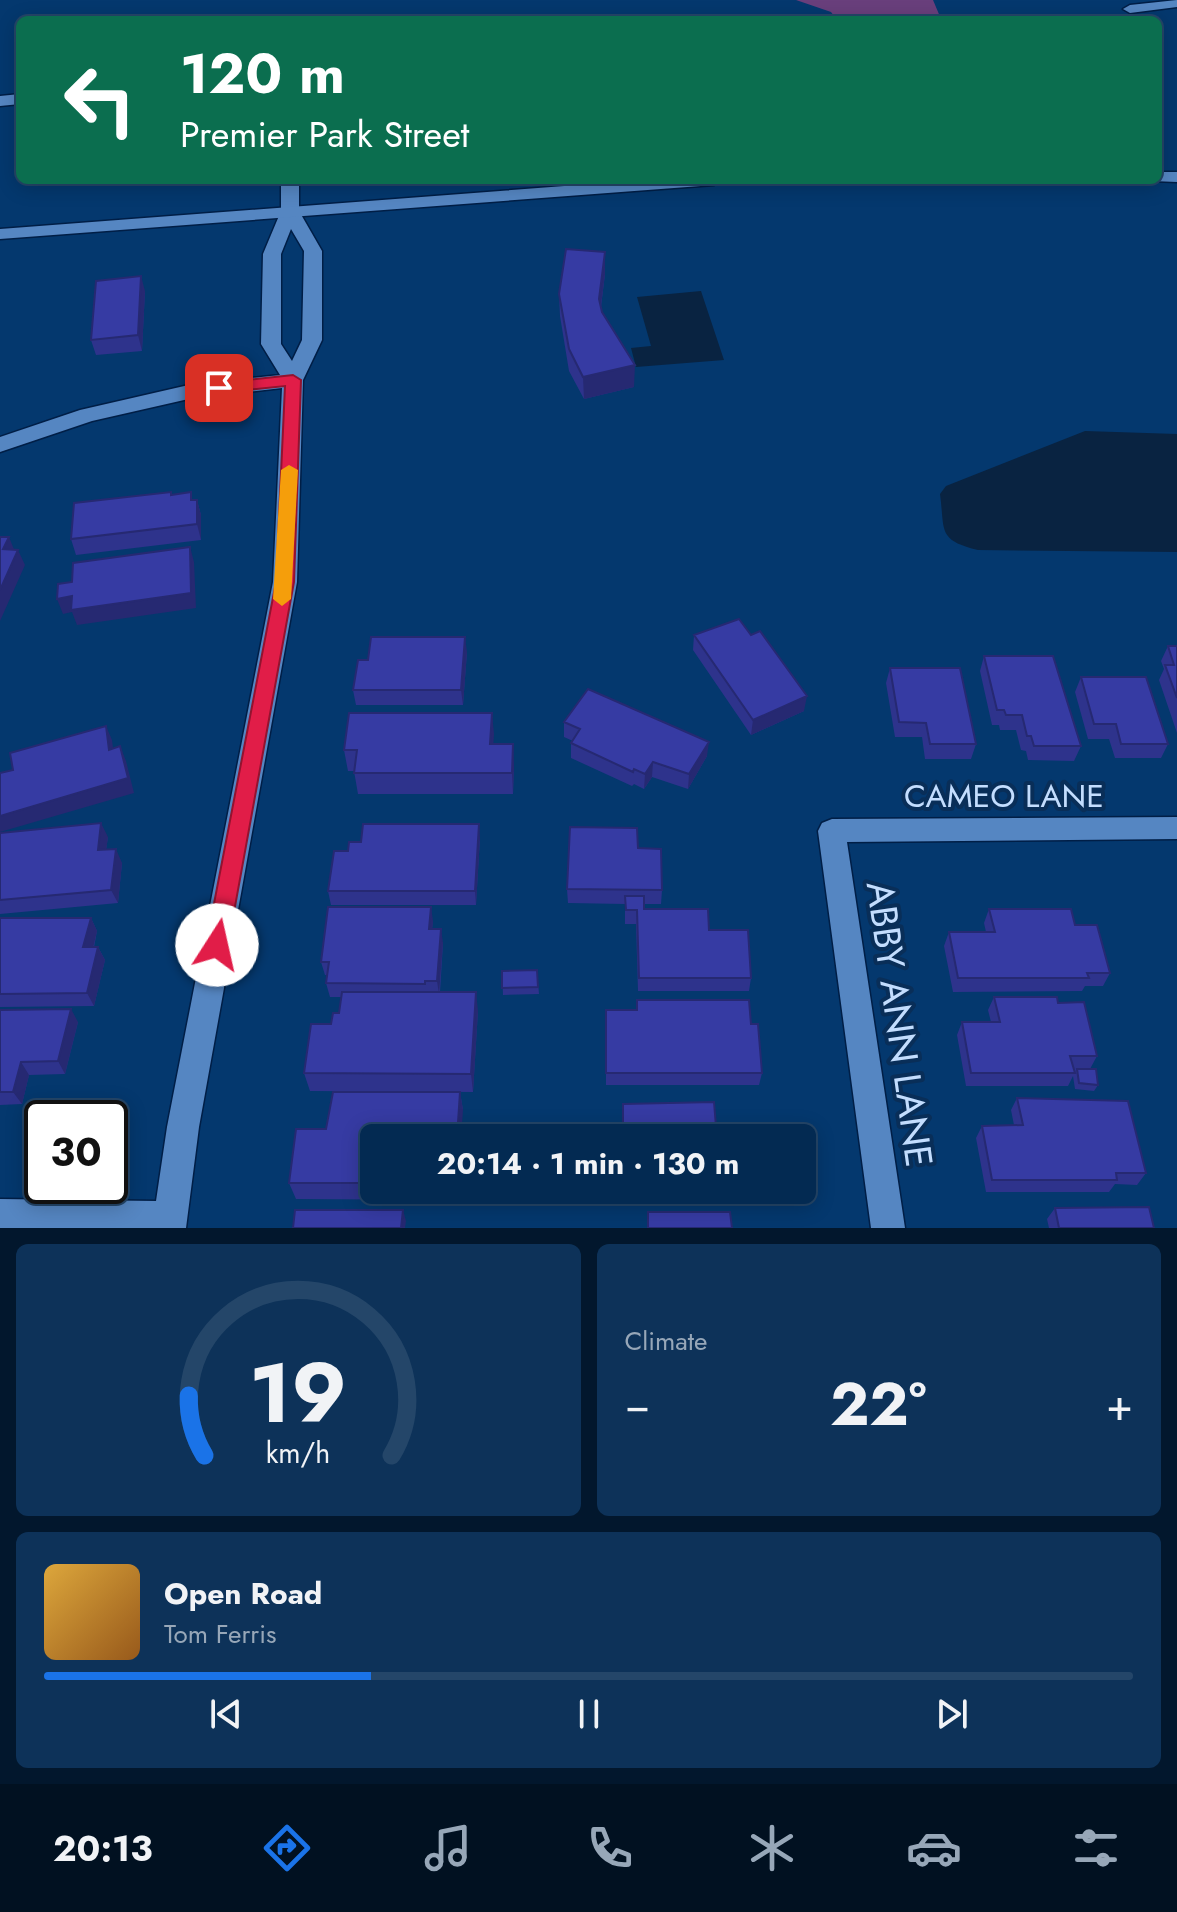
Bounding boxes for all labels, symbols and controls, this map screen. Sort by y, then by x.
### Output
text: 120 m [180,33,345,114]
icon: left [48,48,152,152]
text: Premier Park Street [180,108,469,160]
pin [185,354,253,422]
icon: arrive [197,366,241,410]
street label: CAMEO LANE [904,773,1104,819]
street label: ABBY ANN LANE [853,878,947,1170]
position arrow [175,903,259,987]
speed limit sign: 30 [24,1100,128,1204]
text: 20:14 · 1 min · 130 m [437,1142,739,1185]
text: Climate [625,1322,707,1360]
text: 19 [249,1333,347,1453]
text: 22° [830,1361,926,1448]
text: − [625,1373,650,1437]
text: + [1106,1373,1133,1437]
text: km/h [266,1432,331,1474]
text: Open Road [164,1572,322,1615]
text: Tom Ferris [164,1615,276,1653]
icon: previous [204,1692,248,1736]
icon: pause [567,1692,611,1736]
icon: next [930,1692,974,1736]
icon: directions [259,1820,315,1876]
icon: music [420,1820,476,1876]
icon: phone [582,1820,638,1876]
icon: climate [744,1820,800,1876]
icon: car [906,1820,962,1876]
icon: filters [1068,1820,1124,1876]
text: 20:13 [53,1822,153,1874]

